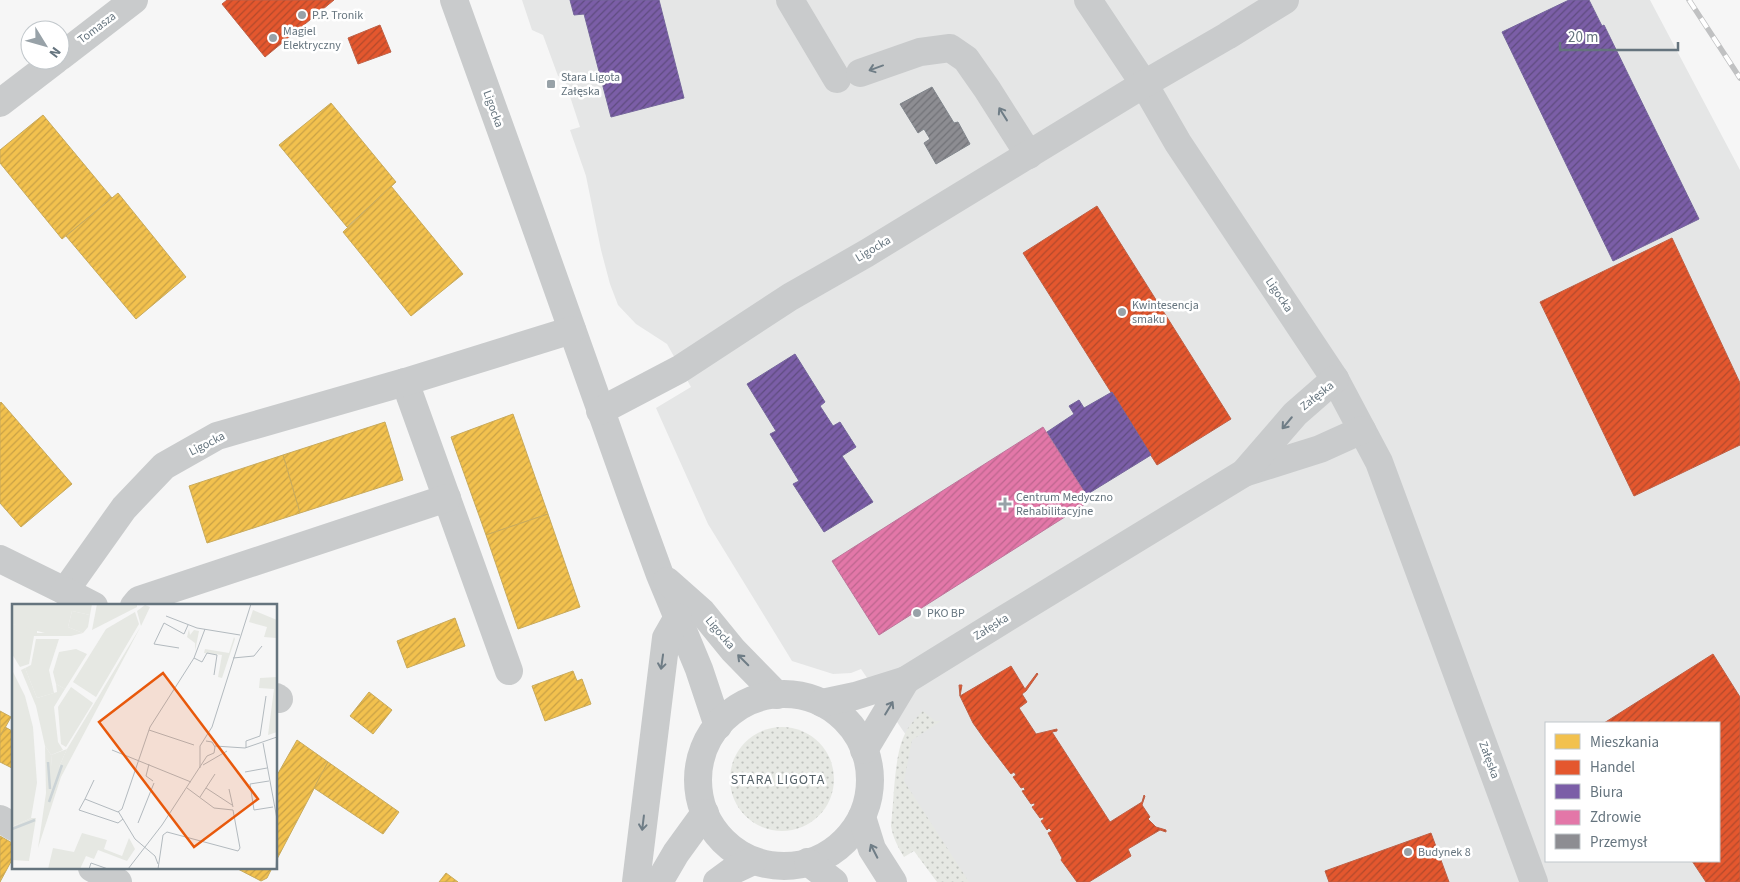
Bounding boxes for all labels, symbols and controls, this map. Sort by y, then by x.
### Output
place label: P.P. Tronik [312,7,363,24]
street label: Tomasza [74,8,120,48]
marker: P.P. Tronik [296,9,308,21]
north arrow [20,20,70,70]
scale bar [1560,20,1678,52]
place label: Magiel Elektryczny [283,23,341,54]
text: 20 m [1568,27,1598,48]
marker: Magiel Elektryczny [267,32,279,44]
text: N [44,42,65,62]
one-way arrow [868,63,884,73]
place label: Stara Ligota Załęska [561,69,620,100]
marker: Stara Ligota Załęska [545,78,557,90]
street label: Ligocka [478,88,508,130]
one-way arrow [997,108,1007,122]
street label: Ligocka [852,232,894,266]
street label: Ligocka [1261,274,1297,316]
place label: Kwintesencja smaku [1132,297,1199,328]
marker: Kwintesencja smaku [1116,306,1128,318]
street label: Załęska [1296,377,1338,415]
one-way arrow [1281,417,1292,430]
street label: Ligocka [186,428,228,460]
place label: Centrum Medyczno Rehabilitacyjne [1016,489,1113,520]
marker: Centrum Medyczno Rehabilitacyjne [998,497,1012,511]
inset map [12,604,278,870]
place label: PKO BP [927,605,965,622]
marker: PKO BP [911,607,923,619]
street label: Załęska [970,610,1012,644]
street label: Ligocka [701,613,739,653]
one-way arrow [657,654,667,670]
one-way arrow [737,654,749,666]
one-way arrow [885,701,895,715]
legend [1545,722,1720,862]
text: Mieszkania [1590,732,1659,753]
street label: Załęska [1474,739,1504,781]
text: Handel [1590,757,1635,778]
district label: STARA LIGOTA [731,770,825,790]
text: Biura [1590,782,1623,803]
text: Zdrowie [1590,807,1641,828]
one-way arrow [638,815,648,831]
text: Przemysł [1590,832,1648,853]
one-way arrow [869,843,879,858]
place label: Budynek 8 [1418,844,1471,861]
marker: Budynek 8 [1402,846,1414,858]

